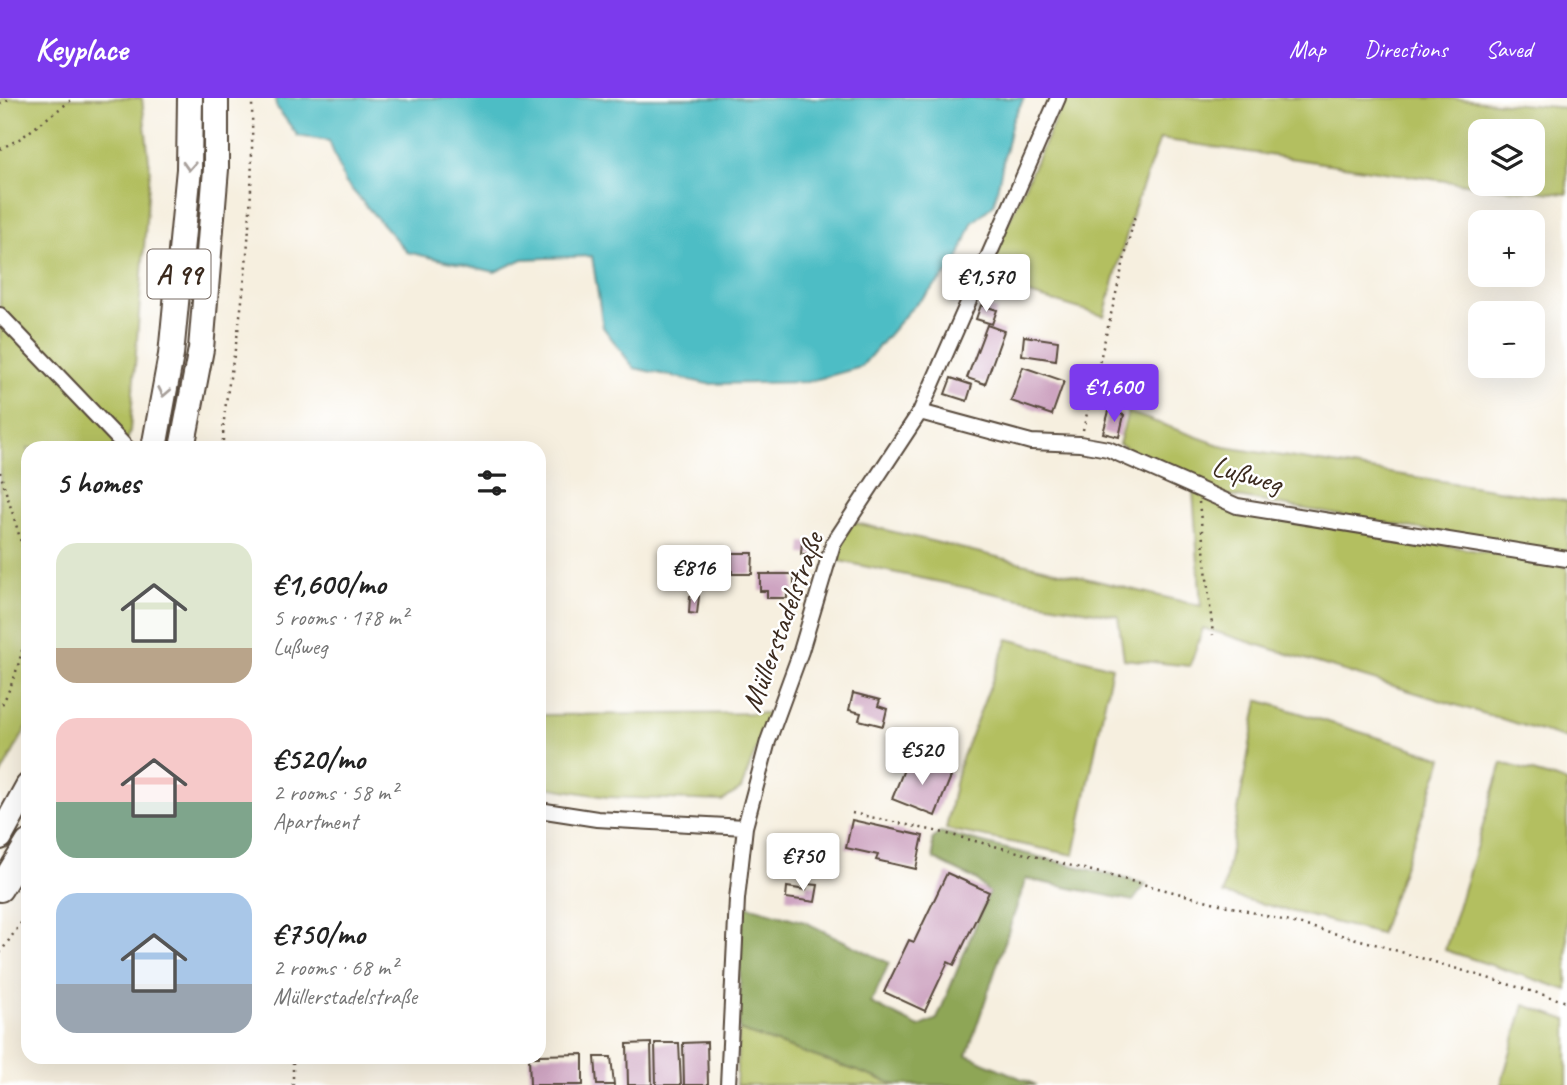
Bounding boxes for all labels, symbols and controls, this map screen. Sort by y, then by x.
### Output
text: Keyplace [35,28,128,70]
text: Map [1289,34,1326,64]
text: Directions [1364,34,1447,64]
text: Saved [1485,34,1532,64]
map controls [1468,119,1545,378]
button: layers [1468,119,1545,196]
one-way arrow [181,161,196,172]
button: + [1468,210,1545,287]
road number: A 99 [148,250,210,298]
pin: €1,570 [929,254,1043,314]
text: €1,570 [958,262,1014,291]
button: − [1468,301,1545,378]
pin: €1,600 [1057,364,1171,424]
text: €1,600 [1086,372,1142,401]
one-way arrow [158,386,173,398]
street label: Lußweg [1208,446,1288,503]
text: 5 homes [56,464,140,502]
icon: filters [473,464,511,502]
street label: Müllerstadelstraße [732,525,833,717]
pin: €816 [653,546,735,605]
text: €816 [673,553,715,582]
text: €1,600/mo [273,565,386,603]
icon: home [112,571,196,655]
text: 5 rooms · 178 m² [273,603,408,632]
text: Lußweg [273,632,327,661]
pin: €520 [881,728,963,787]
text: €520 [901,735,943,764]
text: €520/mo [273,740,365,778]
icon: home [112,746,196,830]
text: 2 rooms · 58 m² [273,778,397,807]
text: Apartment [273,807,358,836]
pin: €750 [762,834,844,893]
text: €750 [783,841,823,870]
text: €750/mo [273,915,365,953]
icon: home [112,921,196,1005]
text: 2 rooms · 68 m² [273,953,397,982]
text: Müllerstadelstraße [273,982,417,1011]

